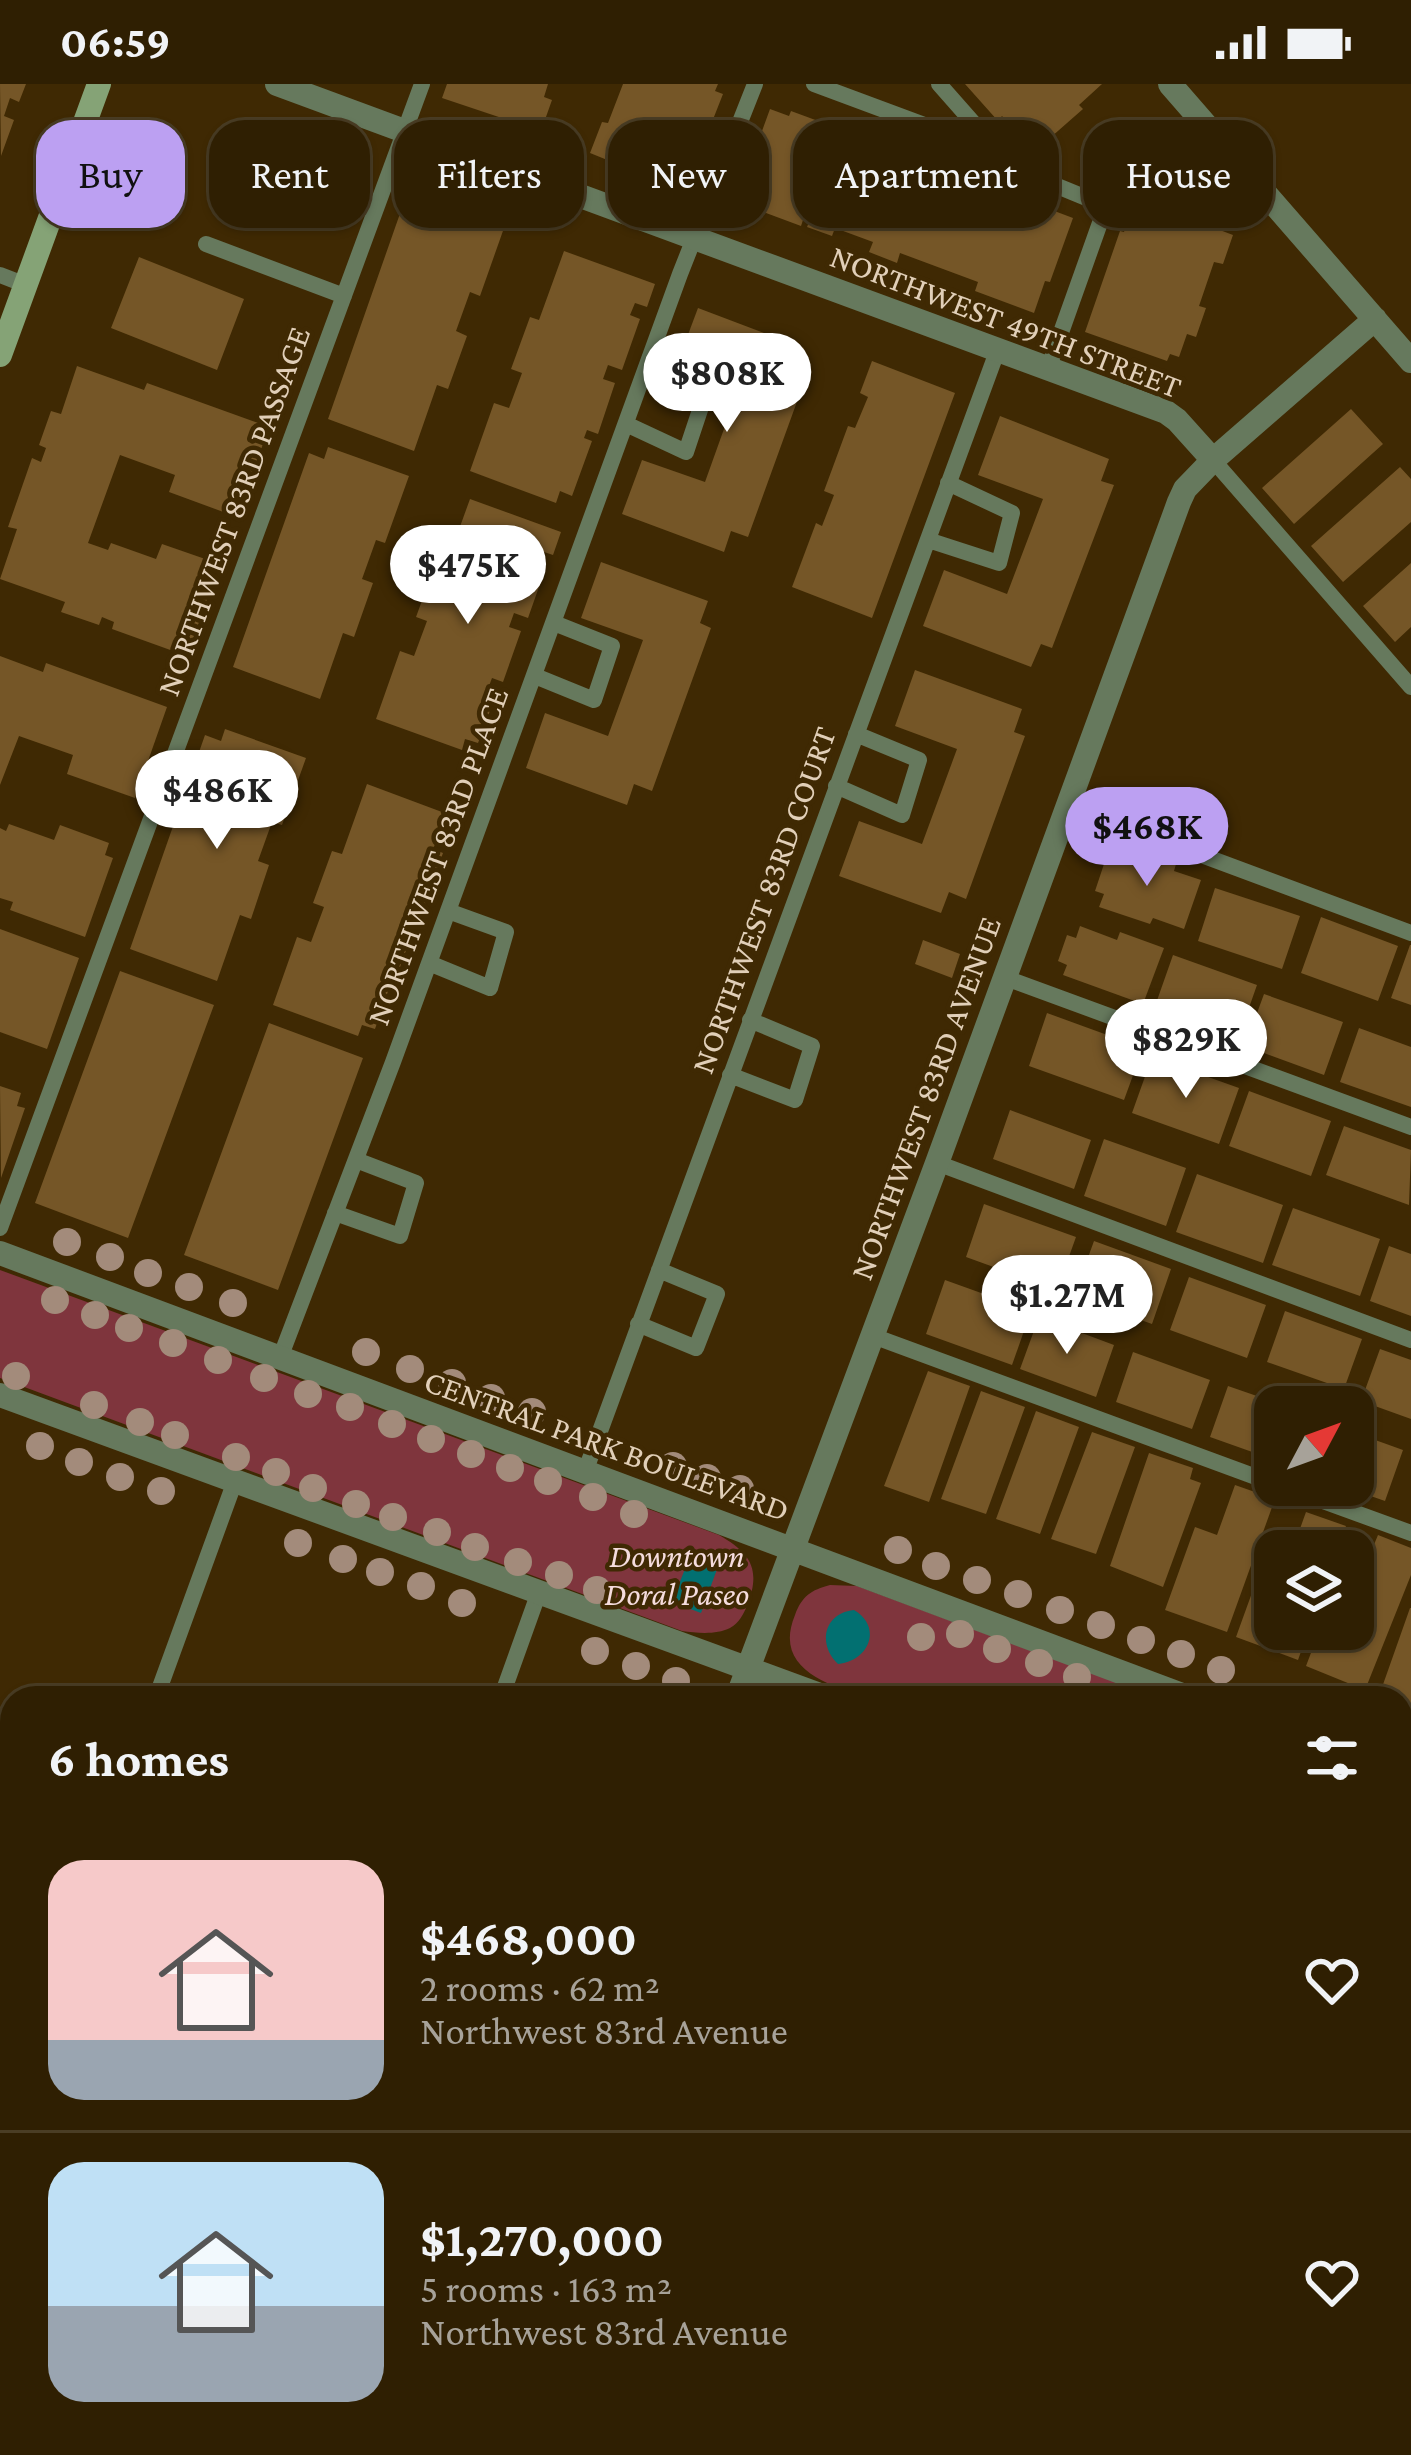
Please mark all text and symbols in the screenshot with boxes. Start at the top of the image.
text: 06:59 [60,17,171,67]
chip: Buy [36,120,185,228]
chip: Rent [209,120,370,228]
chip: Filters [394,120,584,228]
chip: New [608,120,769,228]
chip: Apartment [793,120,1059,228]
chip: House [1083,120,1273,228]
street label: NORTHWEST 49TH STREET [825,237,1187,405]
street label: NORTHWEST 83RD PASSAGE [149,321,317,701]
pin: $808K [643,333,811,435]
text: $808K [670,350,784,393]
pin: $475K [384,525,552,627]
text: $475K [417,542,519,585]
street label: NORTHWEST 83RD PLACE [359,682,515,1030]
street label: NORTHWEST 83RD COURT [683,722,843,1078]
pin: $486K [133,750,301,852]
text: $486K [162,767,272,810]
pin: $468K [1063,787,1231,889]
text: $468K [1092,804,1202,847]
street label: NORTHWEST 83RD AVENUE [842,911,1008,1285]
pin: $829K [1102,999,1270,1101]
text: $829K [1132,1016,1240,1059]
pin: $1.27M [969,1255,1165,1357]
text: $1.27M [1009,1272,1125,1315]
street label: CENTRAL PARK BOULEVARD [420,1362,794,1528]
north arrow [1254,1386,1374,1506]
map controls [1254,1386,1374,1650]
button: layers [1254,1530,1374,1650]
park label: Downtown Doral Paseo [605,1537,749,1612]
icon: filters [1299,1725,1365,1791]
text: 6 homes [48,1730,229,1787]
icon: home [144,1908,288,2052]
text: $468,000 [420,1909,637,1966]
icon: heart [1299,1947,1365,2013]
text: 2 rooms · 62 m² [420,1966,660,2009]
text: Northwest 83rd Avenue [420,2009,788,2052]
icon: home [144,2210,288,2354]
text: $1,270,000 [420,2210,664,2267]
icon: heart [1299,2249,1365,2315]
text: 5 rooms · 163 m² [420,2267,672,2310]
text: Northwest 83rd Avenue [420,2310,788,2353]

